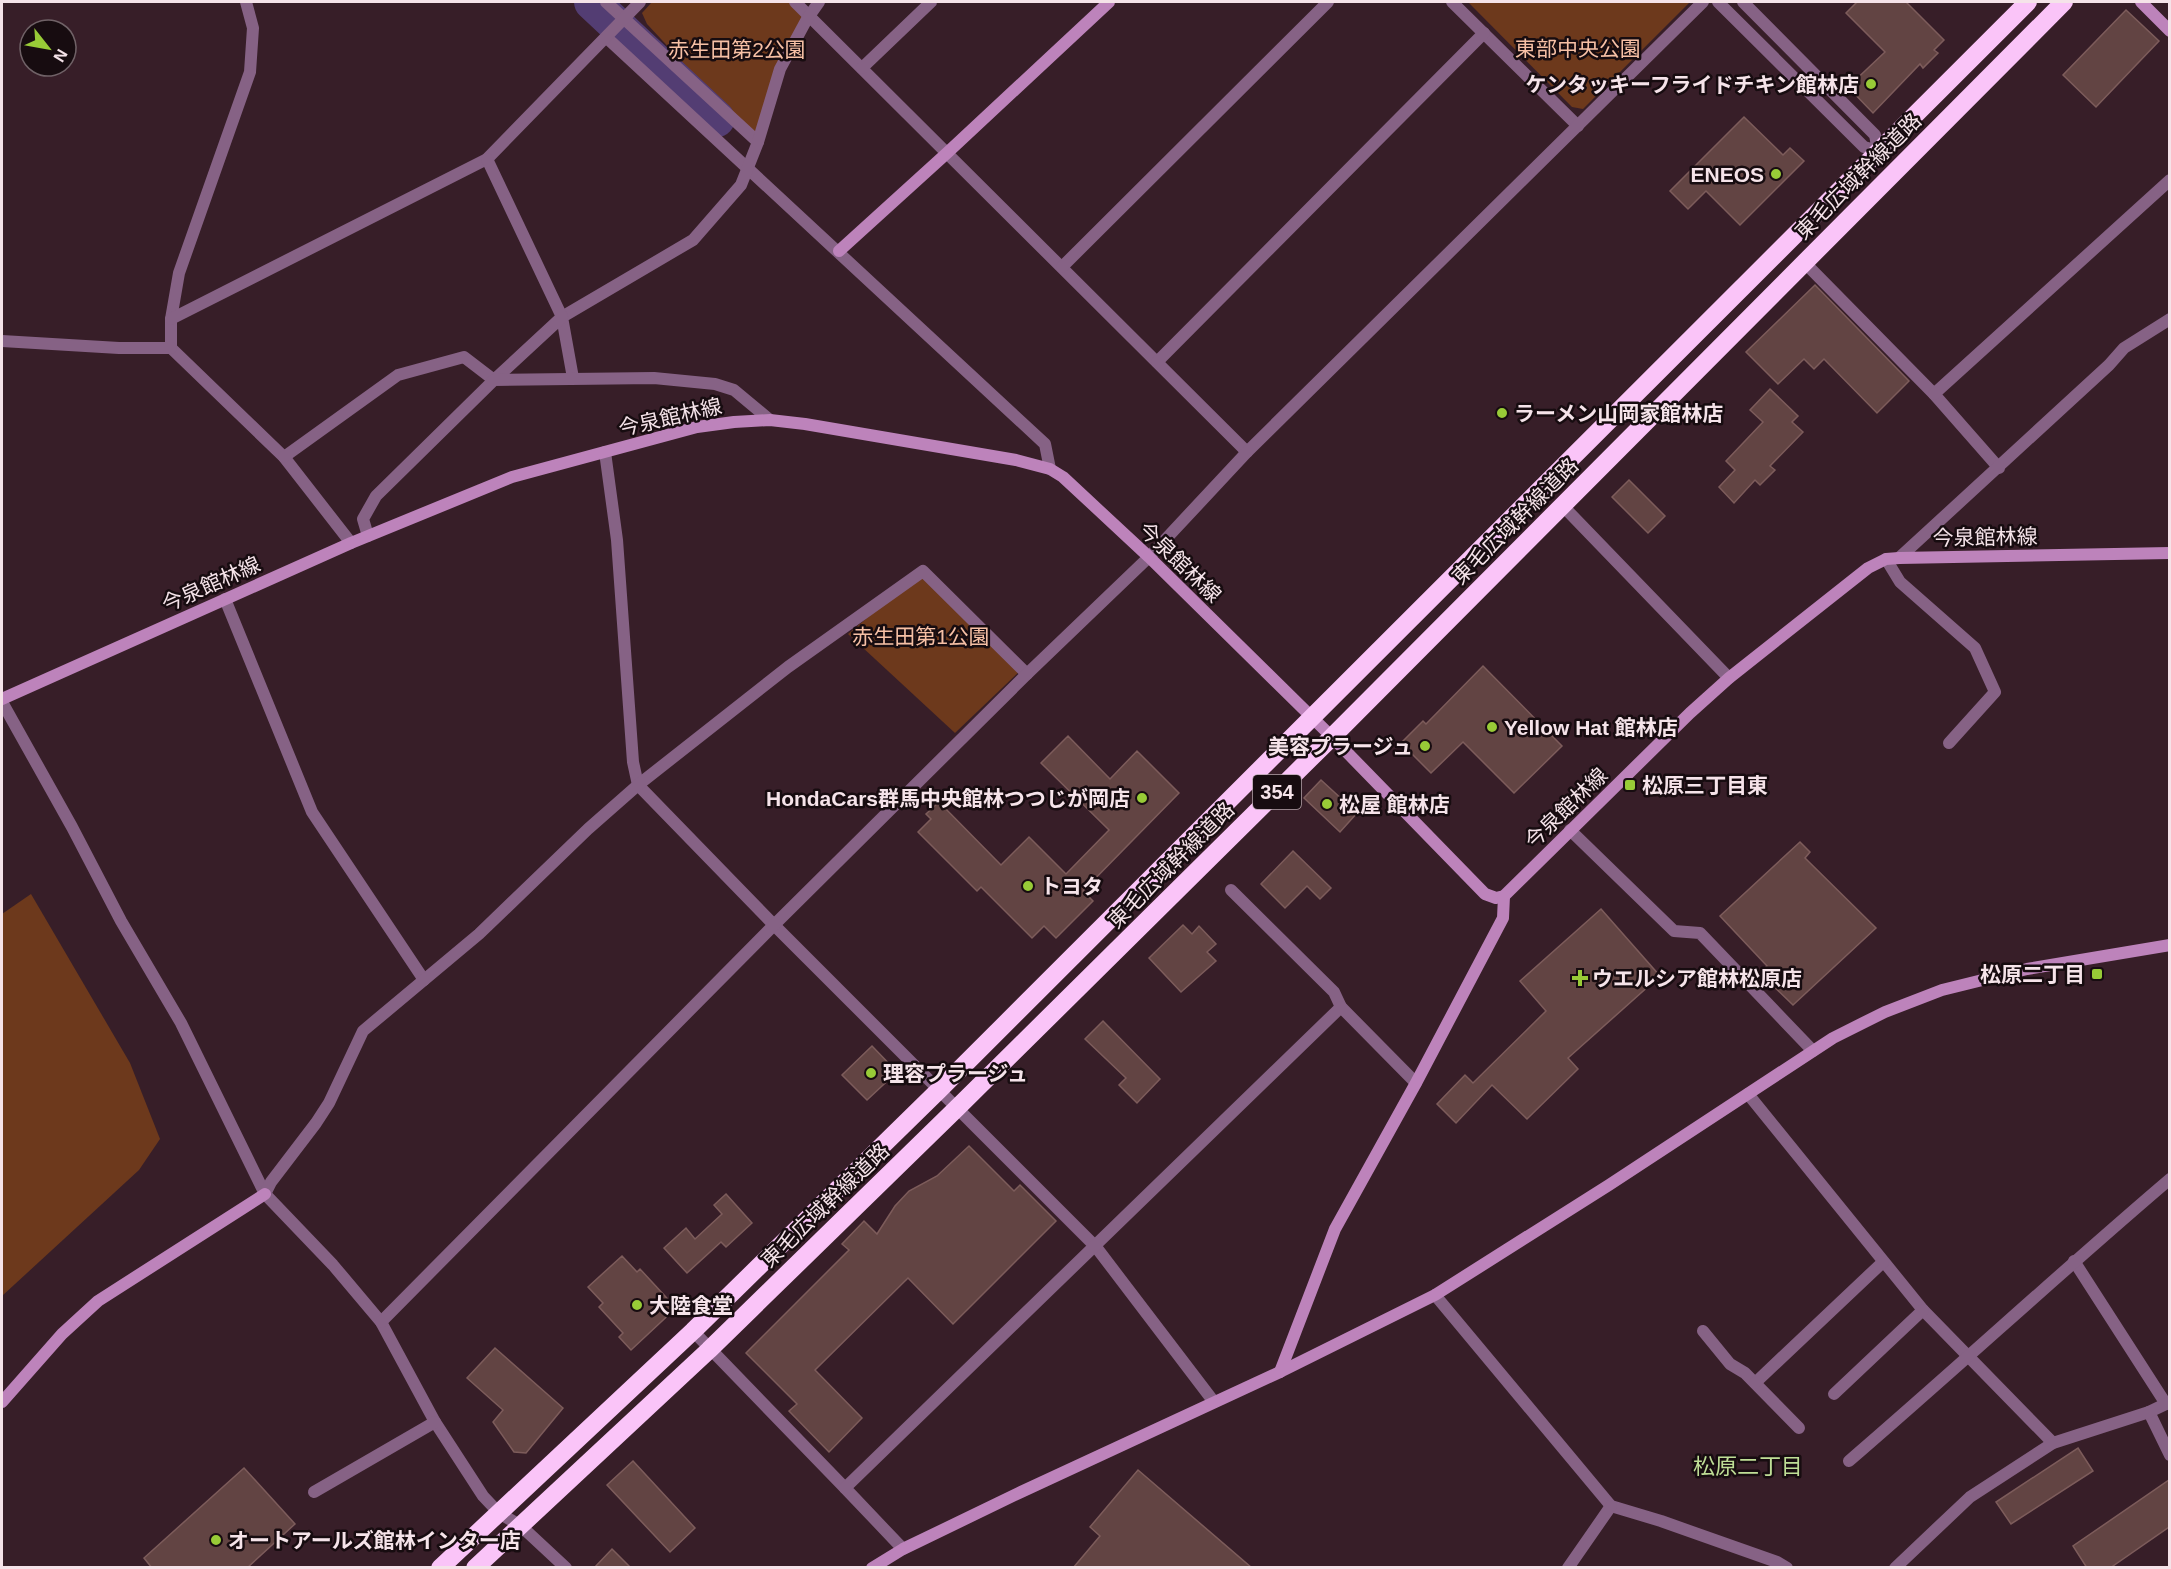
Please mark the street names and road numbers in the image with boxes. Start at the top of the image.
street label: 東毛広域幹線道路 [1790,108,1926,244]
street label: 今泉館林線 [616,394,724,440]
street label: 東毛広域幹線道路 [1447,453,1583,589]
street label: 今泉館林線 [1134,517,1226,607]
street label: 今泉館林線 [1932,525,2038,549]
street label: 今泉館林線 [158,552,264,616]
street label: 今泉館林線 [1520,763,1612,853]
road number: 354 [1253,775,1301,809]
street label: 東毛広域幹線道路 [1103,797,1239,933]
street label: 東毛広域幹線道路 [757,1138,893,1272]

